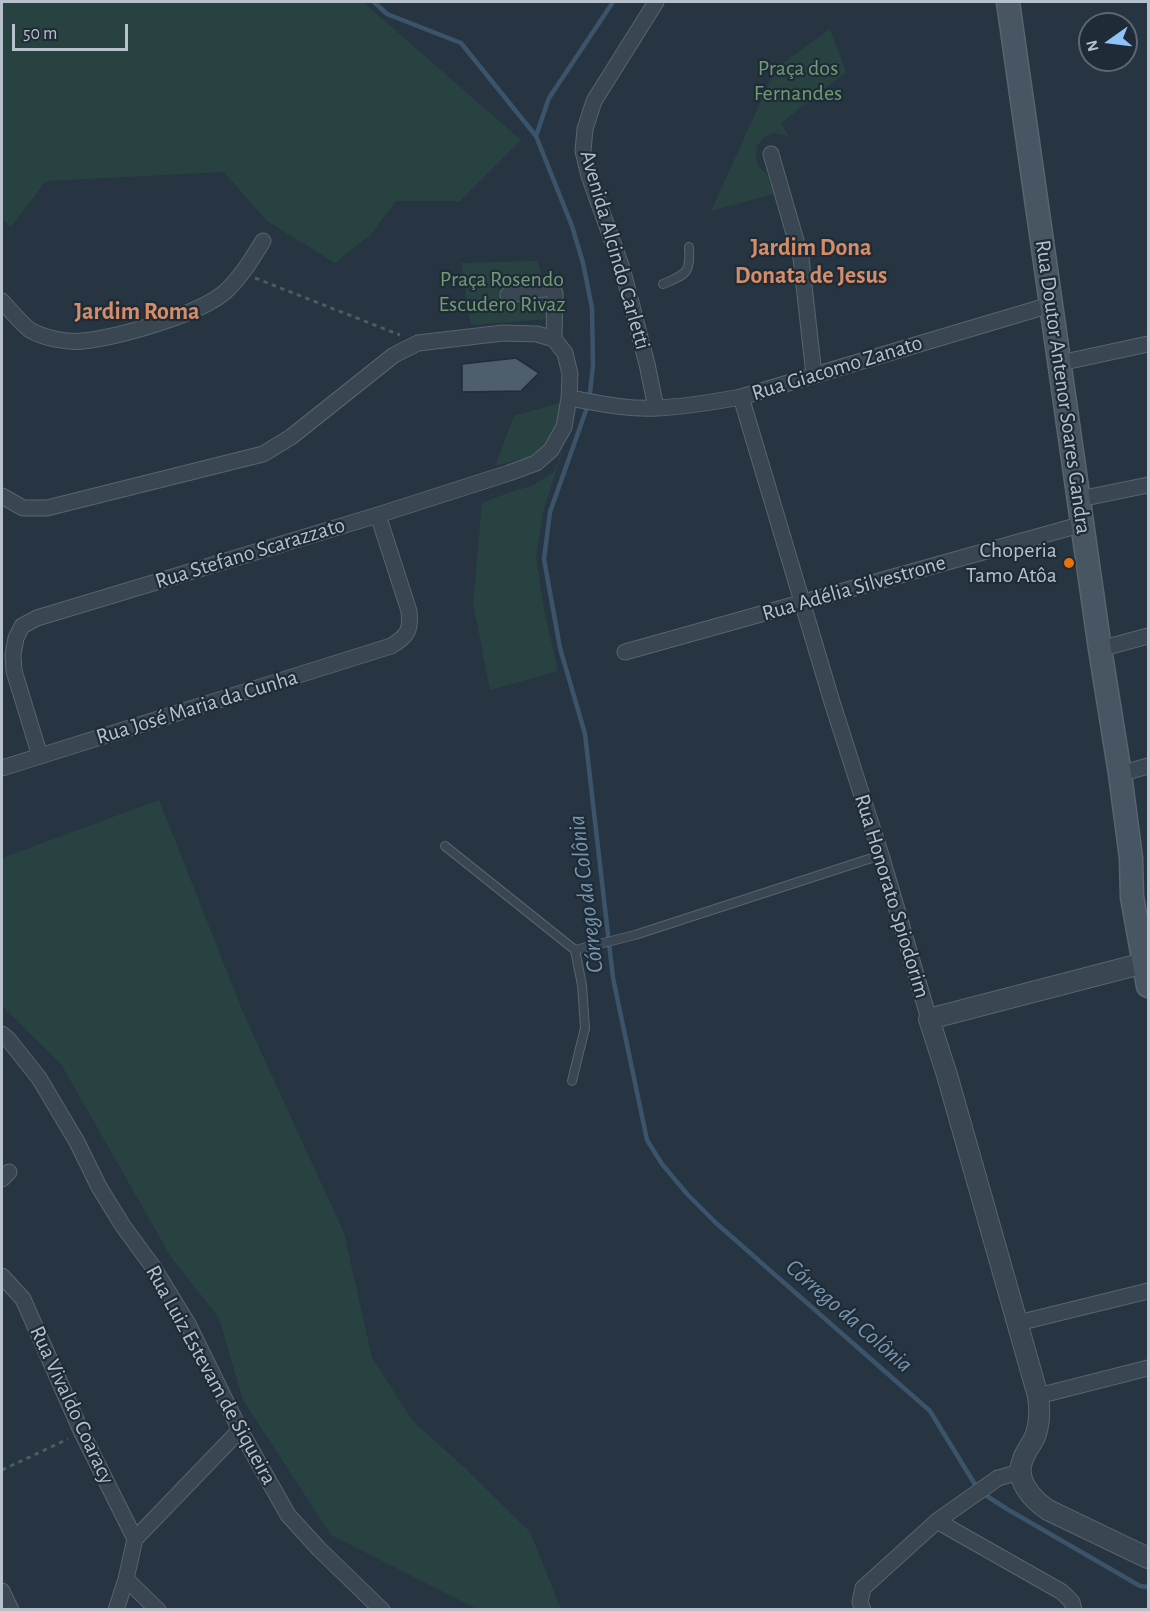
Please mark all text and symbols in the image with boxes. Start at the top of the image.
scale bar [15,12,130,50]
north arrow [1078,12,1138,72]
text: 50 m [23,25,57,43]
text: N [1083,39,1102,53]
park label: Praça dos Fernandes [754,55,842,106]
street label: Avenida Alcindo Carletti [574,147,656,353]
district label: Jardim Dona Donata de Jesus [735,234,887,290]
street label: Rua Doutor Antenor Soares Gandra [1029,238,1097,536]
park label: Praça Rosendo Escudero Rivaz [438,266,566,318]
district label: Jardim Roma [74,298,200,326]
street label: Rua Giacomo Zanato [748,329,926,407]
street label: Rua Stefano Scarazzato [152,512,348,594]
place label: Choperia Tamo Atôa [966,537,1057,588]
street label: Rua Adélia Silvestrone [759,549,949,627]
marker: Choperia Tamo Atôa [1062,556,1076,570]
street label: Rua José Maria da Cunha [93,664,301,750]
street label: Rua Honorato Spiodorim [848,791,936,1001]
water label: Córrego da Colônia [562,813,610,975]
water label: Córrego da Colônia [780,1253,918,1379]
street label: Rua Luiz Estevam de Siqueira [140,1261,282,1489]
street label: Rua Vivaldo Coaracy [24,1322,120,1488]

